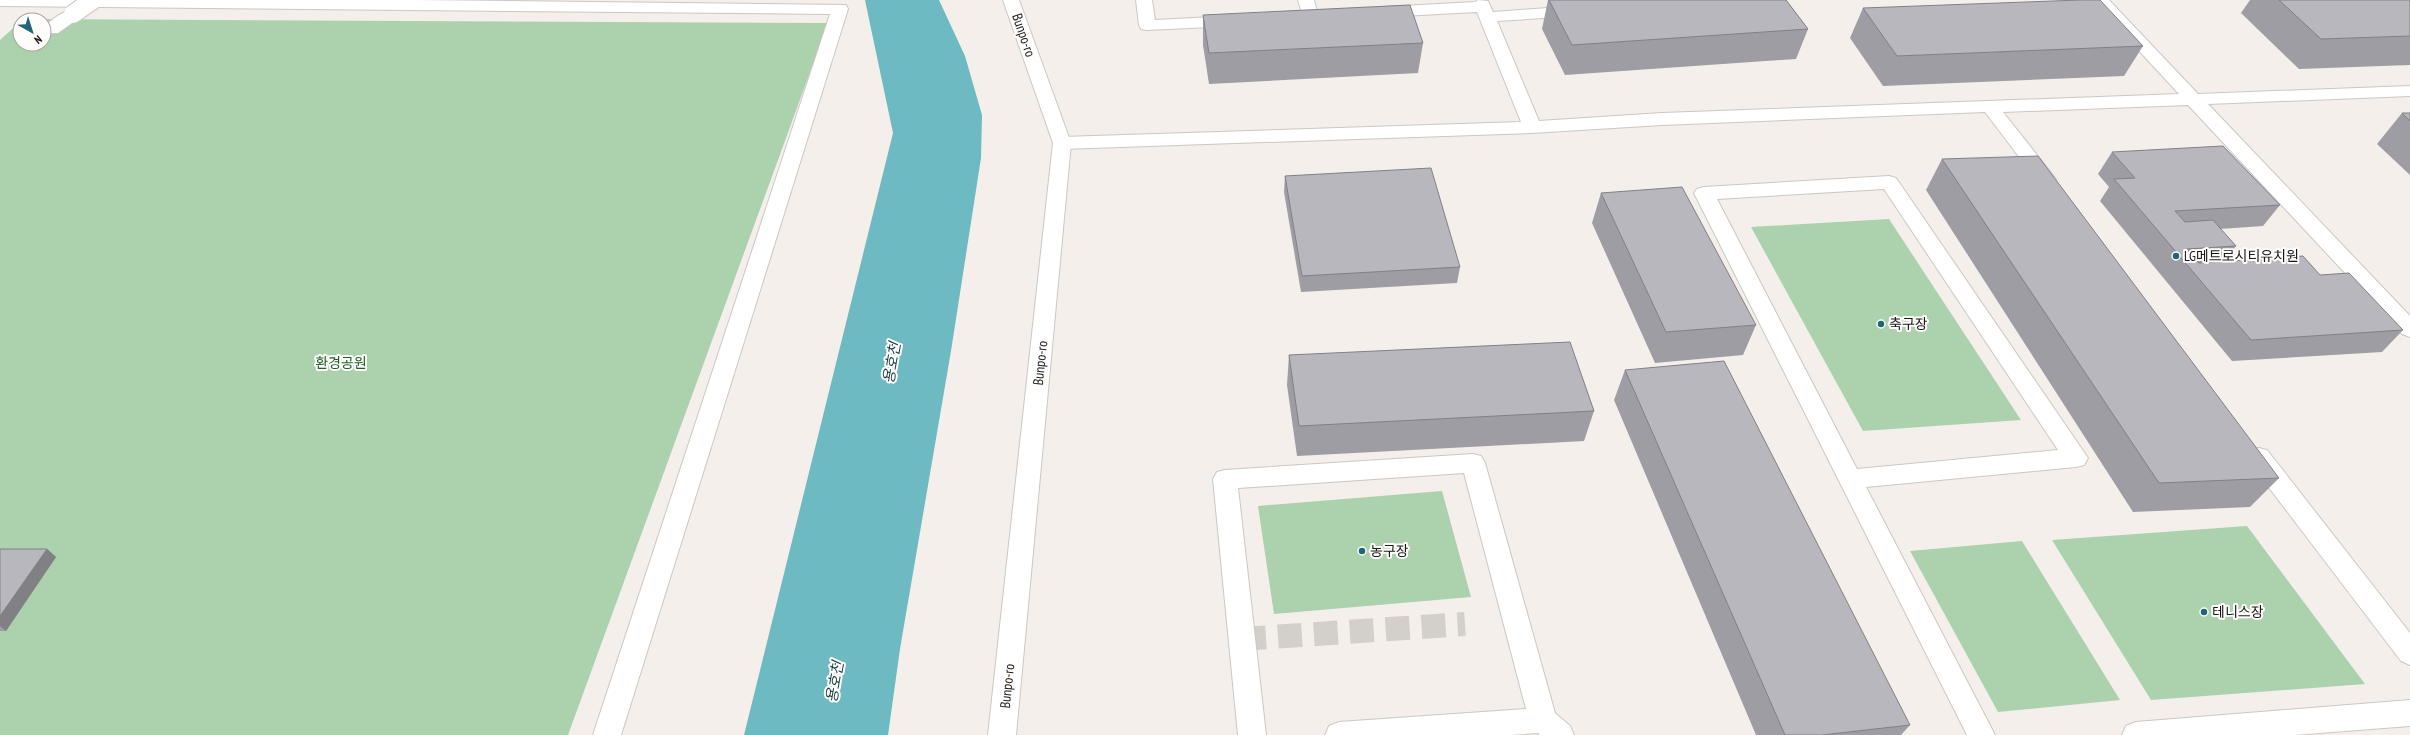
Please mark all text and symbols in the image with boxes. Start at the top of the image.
street label: Bunpo-ro [1008,11,1040,59]
north arrow [12,12,52,52]
text: N [32,32,45,47]
place label: LG메트로시티유치원 [2184,247,2299,265]
marker: LG메트로시티유치원 [2171,251,2181,261]
place label: 축구장 [1889,315,1928,333]
marker: 축구장 [1876,319,1886,329]
water label: 용호천 [879,339,905,385]
street label: Bunpo-ro [1029,340,1051,386]
park label: 환경공원 [315,354,367,372]
place label: 농구장 [1370,542,1409,560]
marker: 농구장 [1357,546,1367,556]
place label: 테니스장 [2212,603,2264,621]
marker: 테니스장 [2199,607,2209,617]
water label: 용호천 [822,658,848,704]
street label: Bunpo-ro [996,663,1018,709]

